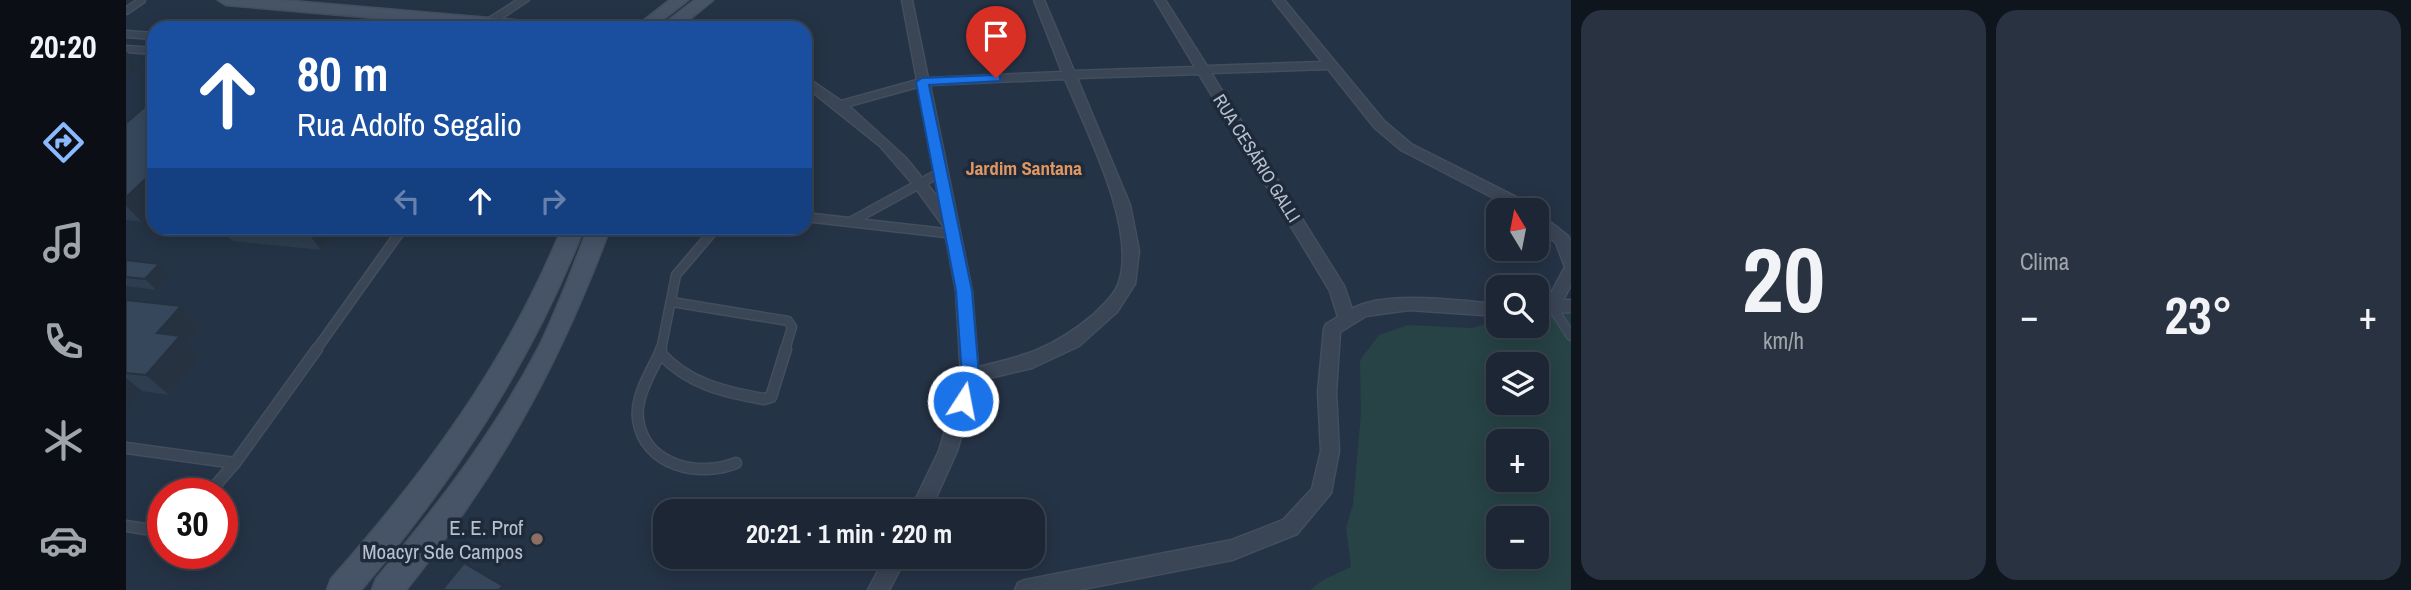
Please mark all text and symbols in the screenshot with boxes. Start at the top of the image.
pin [966,6,1026,78]
icon: arrive [977,17,1015,55]
text: 20:20 [29,25,97,68]
text: 80 m [297,40,389,106]
icon: ahead [182,49,273,140]
street label: RUA CESÁRIO GALLI [1207,89,1307,227]
text: Rua Adolfo Segalio [297,103,522,146]
icon: directions [39,118,88,167]
district label: Jardim Santana [966,155,1082,181]
icon: left [388,182,426,220]
icon: ahead [461,182,499,220]
icon: right [534,182,572,220]
north arrow [1486,198,1549,261]
map controls [1486,198,1549,569]
icon: music [39,218,88,267]
text: 20 [1742,218,1825,340]
text: Clima [2020,246,2069,277]
button: search [1486,275,1549,338]
text: 23° [2164,280,2233,350]
text: − [2020,290,2038,341]
text: + [2359,290,2377,341]
icon: phone [39,317,88,366]
text: km/h [1763,325,1804,356]
button: layers [1486,352,1549,415]
position arrow [926,364,1000,438]
icon: climate [39,416,88,465]
button: + [1486,429,1549,492]
speed limit sign: 30 [147,478,238,569]
button: − [1486,506,1549,569]
place label: E. E. Prof Moacyr Sde Campos [362,513,523,566]
icon: car [39,516,88,565]
text: 20:21 · 1 min · 220 m [746,516,952,551]
marker: E. E. Prof Moacyr Sde Campos [529,531,545,547]

